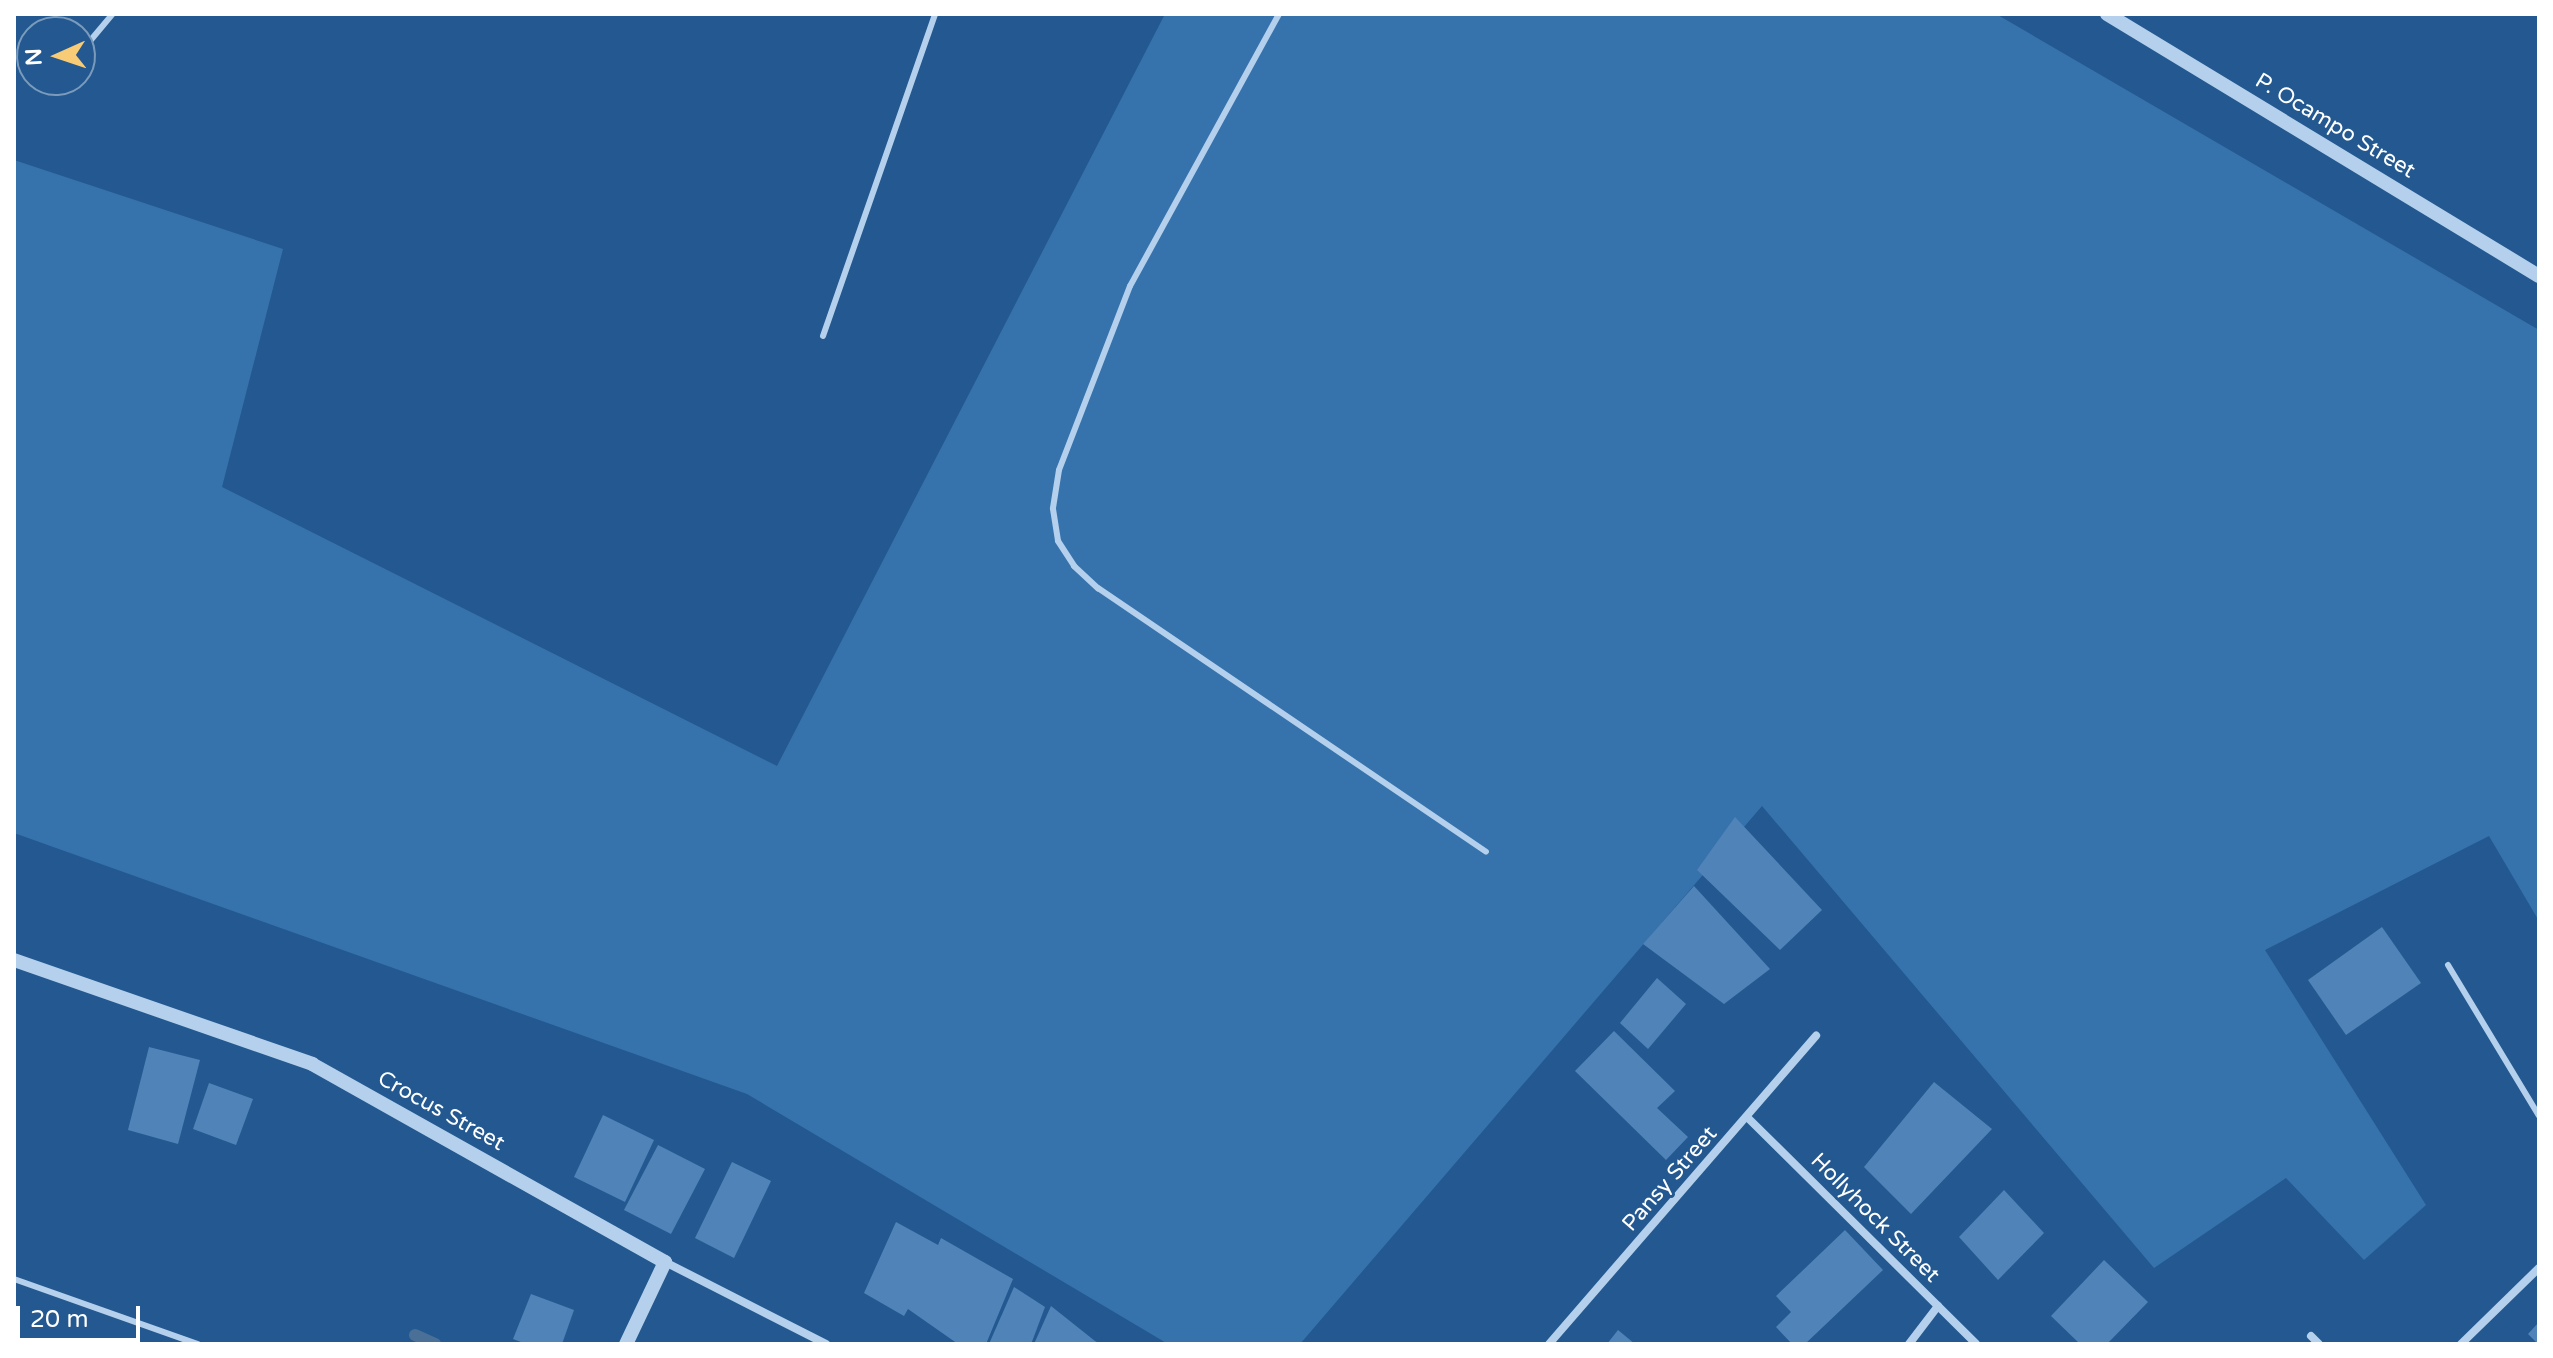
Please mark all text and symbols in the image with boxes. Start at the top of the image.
north arrow [16,16,96,96]
text: N [21,48,47,67]
street label: P. Ocampo Street [2250,68,2420,184]
street label: Crocus Street [373,1065,509,1157]
street label: Pansy Street [1617,1121,1723,1237]
street label: Hollyhock Street [1805,1148,1945,1288]
scale bar [20,1290,144,1340]
text: 20 m [30,1305,88,1334]

